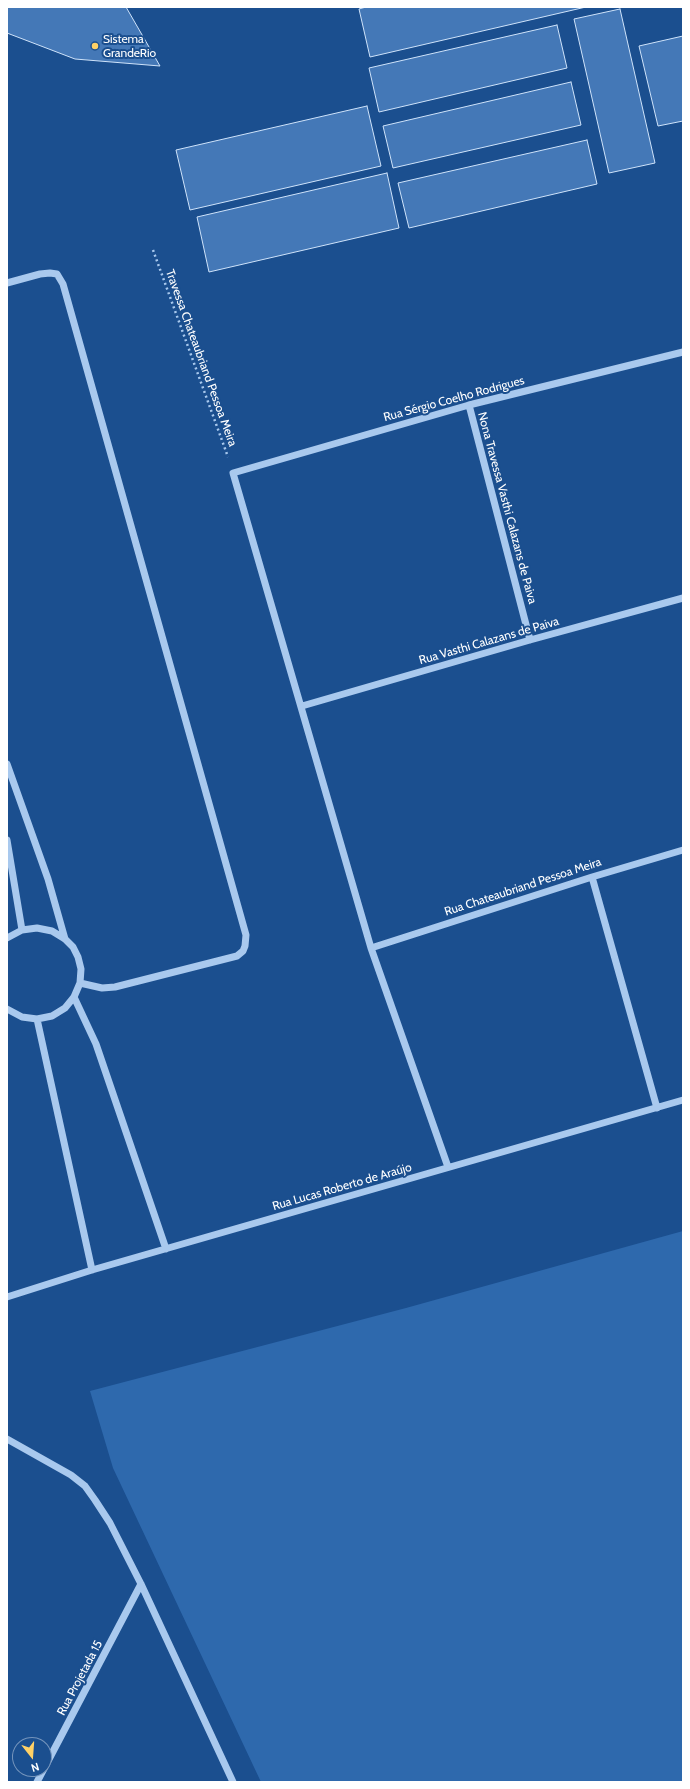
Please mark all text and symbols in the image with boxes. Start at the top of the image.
place label: Sistema GrandeRio [103,32,156,60]
marker: Sistema GrandeRio [90,41,100,51]
street label: Travessa Chateaubriand Pessoa Meira [162,268,240,448]
street label: Rua Sérgio Coelho Rodrigues [382,373,526,425]
street label: Nona Travessa Vasthi Calazans de Paiva [474,411,540,605]
street label: Rua Vasthi Calazans de Paiva [417,614,561,668]
street label: Rua Chateaubriand Pessoa Meira [443,855,603,919]
street label: Rua Lucas Roberto de Araújo [271,1160,413,1214]
street label: Rua Projetada 15 [54,1638,106,1718]
north arrow [12,1737,52,1777]
text: N [29,1760,41,1775]

